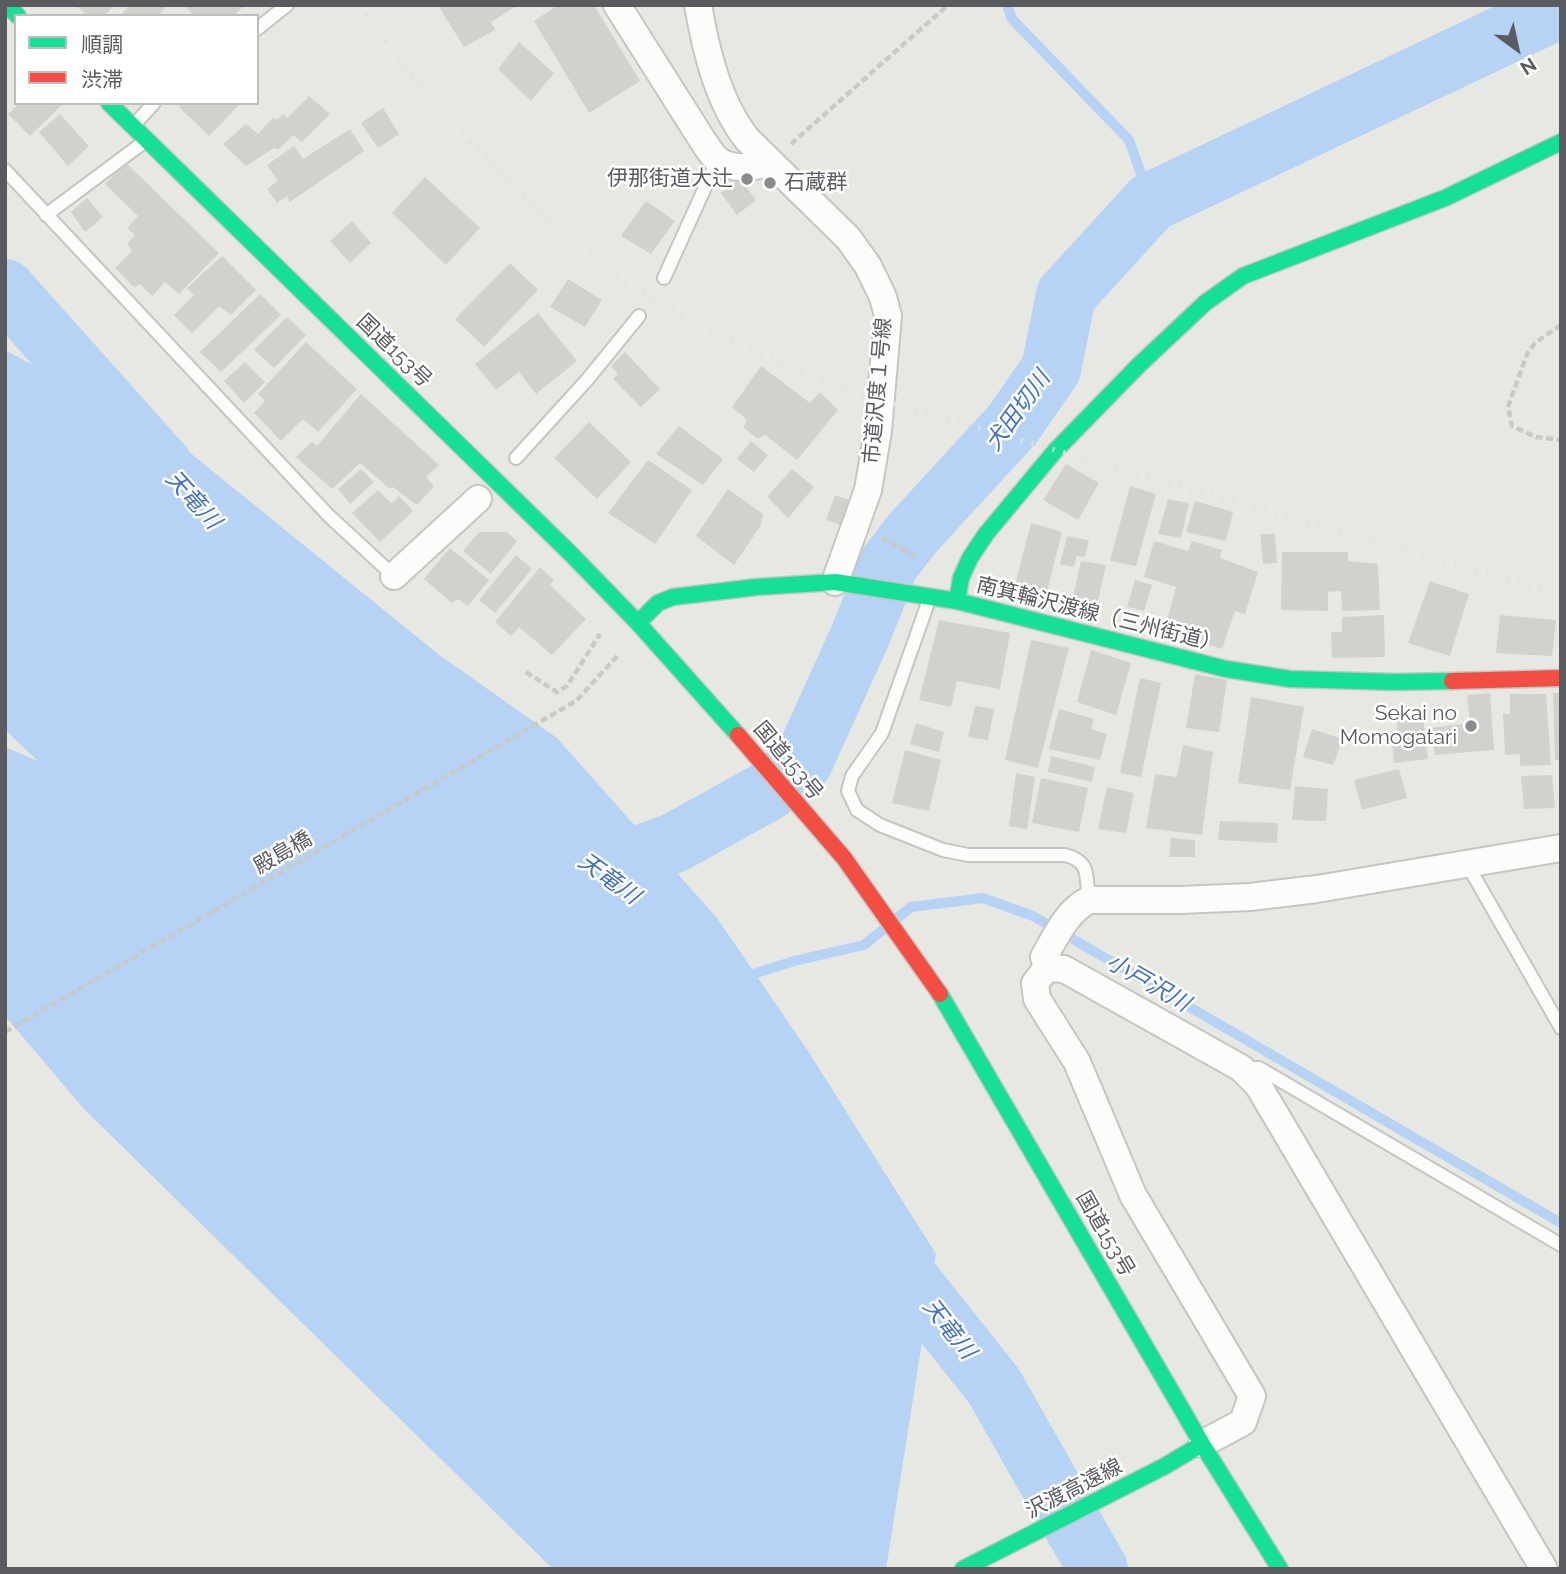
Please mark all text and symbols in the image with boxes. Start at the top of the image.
legend [14,14,259,105]
north arrow [1482,14,1552,84]
text: 順調 [81,32,123,57]
text: N [1516,53,1541,80]
text: 渋滞 [81,67,123,92]
place label: 伊那街道大辻 [607,166,733,192]
place label: 石蔵群 [784,170,847,196]
marker: 伊那街道大辻 [739,171,755,187]
marker: 石蔵群 [762,175,778,191]
street label: 国道153号 [351,309,437,393]
street label: 市道沢度１号線 [859,317,897,465]
water label: 犬田切川 [980,366,1056,456]
water label: 天竜川 [160,465,226,535]
street label: 南箕輪沢渡線（三州街道） [974,572,1224,658]
place label: Sekai no Momogatari [1340,701,1457,751]
street label: 国道153号 [748,717,828,805]
marker: Sekai no Momogatari [1463,718,1479,734]
street label: 殿島橋 [249,826,317,880]
water label: 天竜川 [573,848,645,910]
water label: 小戸沢川 [1101,948,1195,1018]
street label: 国道153号 [1070,1187,1140,1281]
water label: 天竜川 [917,1293,981,1365]
street label: 沢渡高遠線 [1022,1454,1126,1524]

